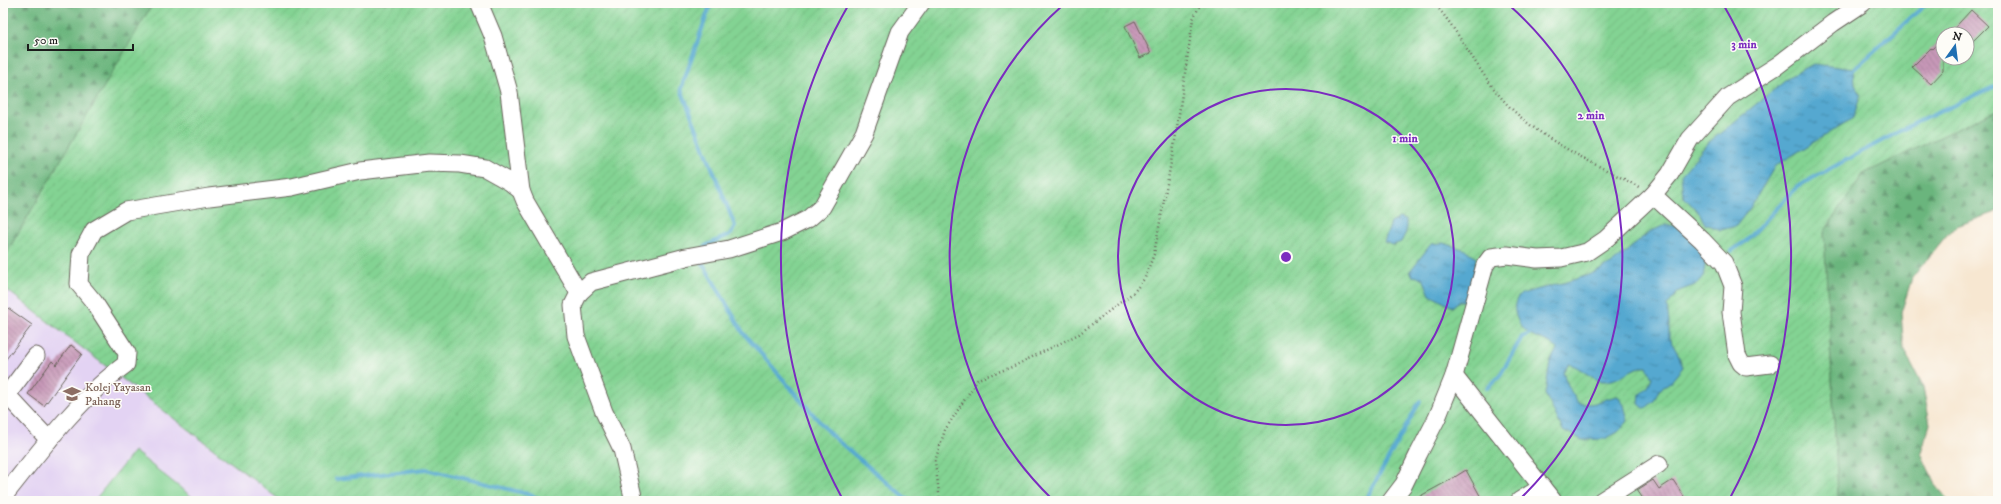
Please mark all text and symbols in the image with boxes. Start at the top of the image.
scale bar [28,26,133,52]
north arrow [1935,26,1975,66]
text: N [1951,29,1963,45]
text: 50 m [34,33,58,48]
text: 3 min [1731,37,1757,52]
text: 2 min [1578,108,1605,123]
text: 1 min [1392,131,1418,146]
centre of rings [1279,250,1293,264]
place label: Kolej Yayasan Pahang [85,380,152,409]
school or university icon: Kolej Yayasan Pahang [62,384,82,404]

